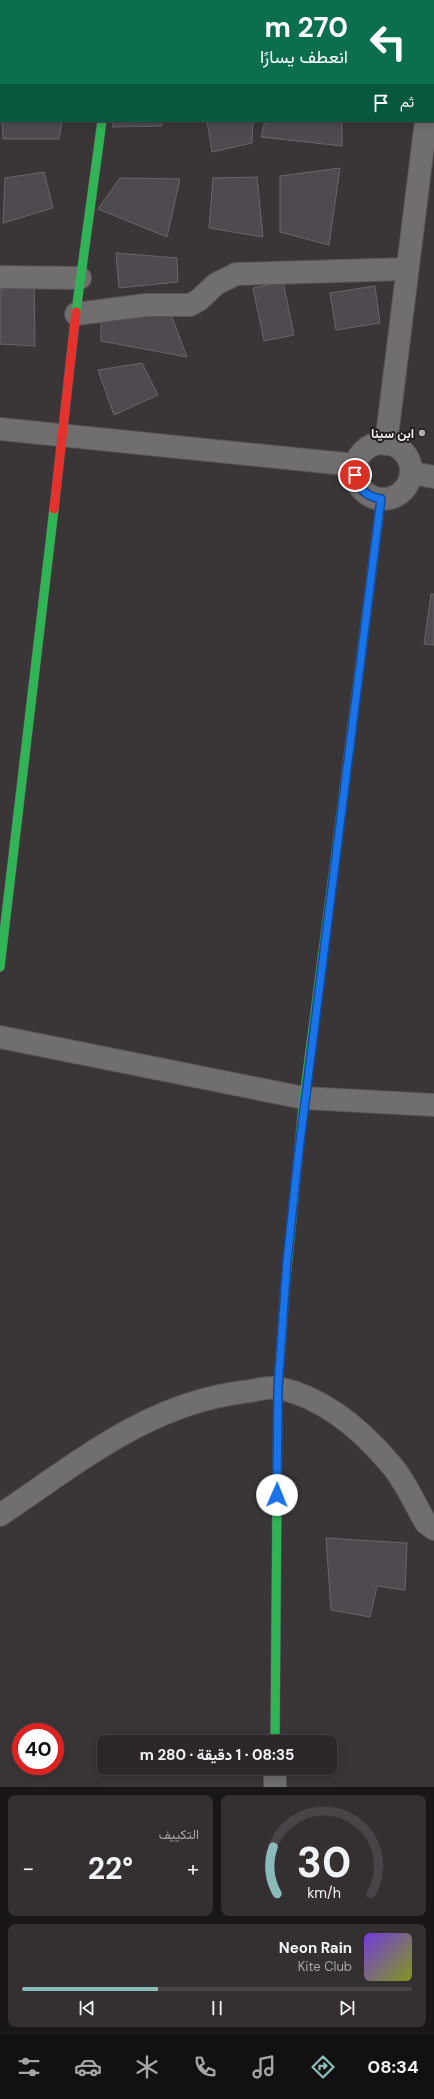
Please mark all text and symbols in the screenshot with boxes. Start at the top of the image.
text: 270 m [265,9,348,46]
icon: left [362,16,414,68]
text: انعطف يسارًا [260,45,348,69]
icon: arrive [370,92,392,114]
text: ثم [400,92,414,112]
place label: ابن سينا [371,425,414,442]
marker: ابن سينا [417,428,427,438]
pin [338,458,372,492]
icon: arrive [344,464,366,486]
position arrow [256,1474,298,1516]
speed limit sign: 40 [12,1723,64,1775]
text: 08:35 · 1 دقيقة · 280 m [140,1745,294,1765]
text: التكييف [159,1826,199,1843]
text: 30 [296,1835,351,1889]
text: 22° [88,1849,133,1888]
text: − [22,1854,34,1883]
text: + [187,1854,199,1883]
text: km/h [307,1883,340,1901]
text: Neon Rain [279,1938,352,1958]
text: Kite Club [298,1958,352,1975]
icon: previous [76,1997,98,2019]
icon: pause [206,1997,228,2019]
icon: next [336,1997,358,2019]
icon: filters [15,2053,43,2081]
icon: car [74,2053,102,2081]
icon: climate [133,2053,161,2081]
icon: phone [191,2053,219,2081]
icon: music [250,2053,278,2081]
icon: directions [309,2053,337,2081]
text: 08:34 [367,2055,419,2079]

